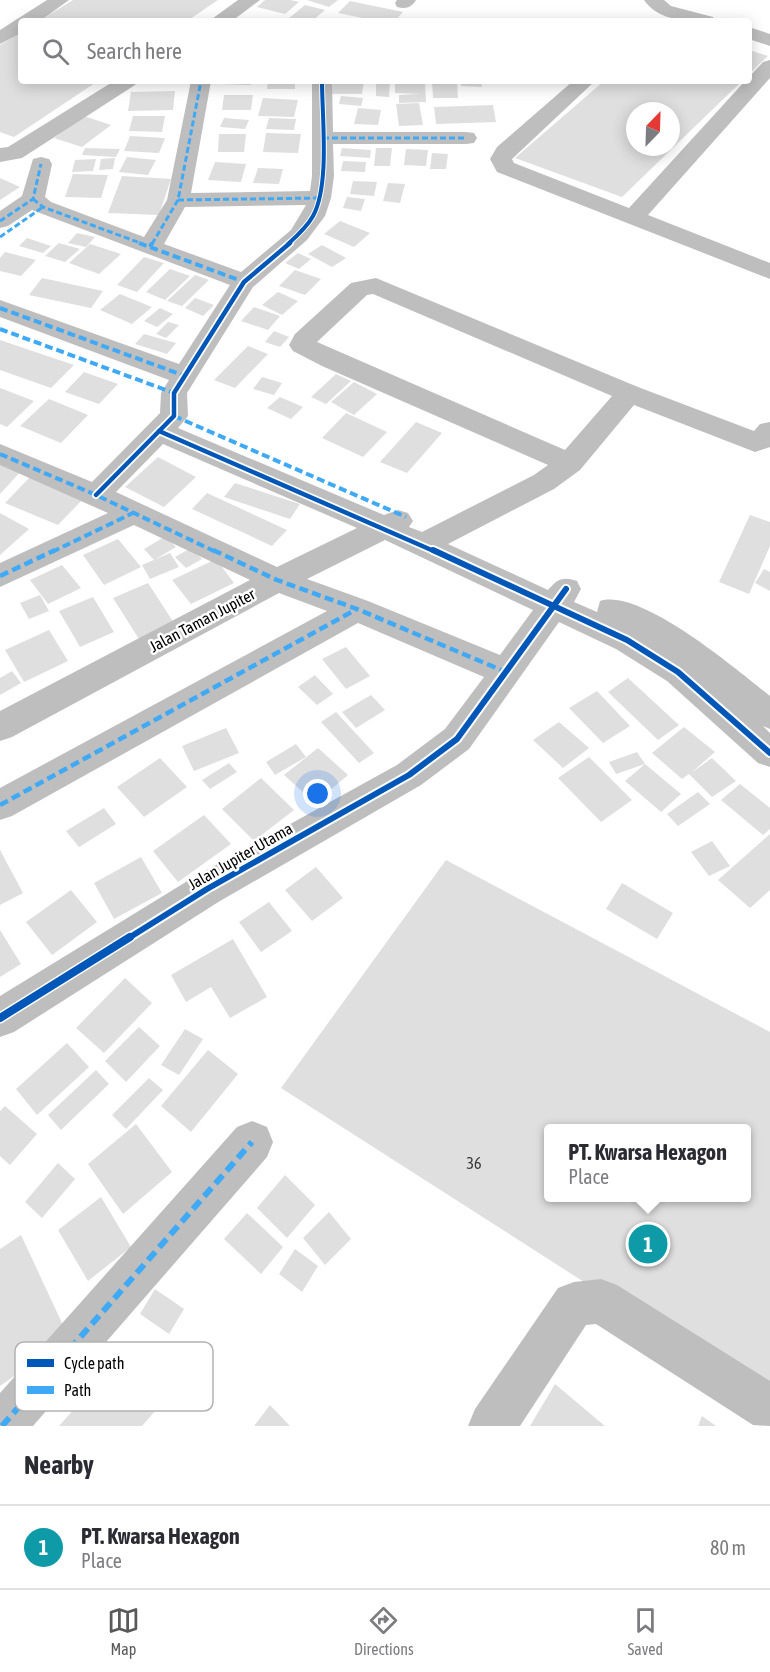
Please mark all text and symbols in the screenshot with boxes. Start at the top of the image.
search box [18,18,752,84]
icon: search [39,35,72,68]
text: Search here [87,38,182,64]
north arrow [626,102,680,156]
street label: Jalan Taman Jupiter [146,584,259,656]
your location [303,779,332,808]
street label: Jalan Jupiter Utama [185,819,296,894]
popup [544,1124,751,1202]
text: PT. Kwarsa Hexagon [568,1139,727,1165]
house number: 36 [466,1154,482,1172]
text: Place [568,1165,609,1188]
pin: 1 [628,1222,668,1266]
legend [15,1342,213,1411]
text: Cycle path [64,1354,124,1373]
text: Path [64,1381,91,1399]
text: Nearby [24,1450,94,1480]
text: PT. Kwarsa Hexagon [81,1523,240,1549]
text: 1 [39,1536,48,1559]
text: 80 m [710,1536,746,1559]
text: Place [81,1549,122,1572]
tab: Map [107,1604,140,1658]
tab: Directions [354,1604,414,1658]
tab: Saved [628,1604,663,1658]

